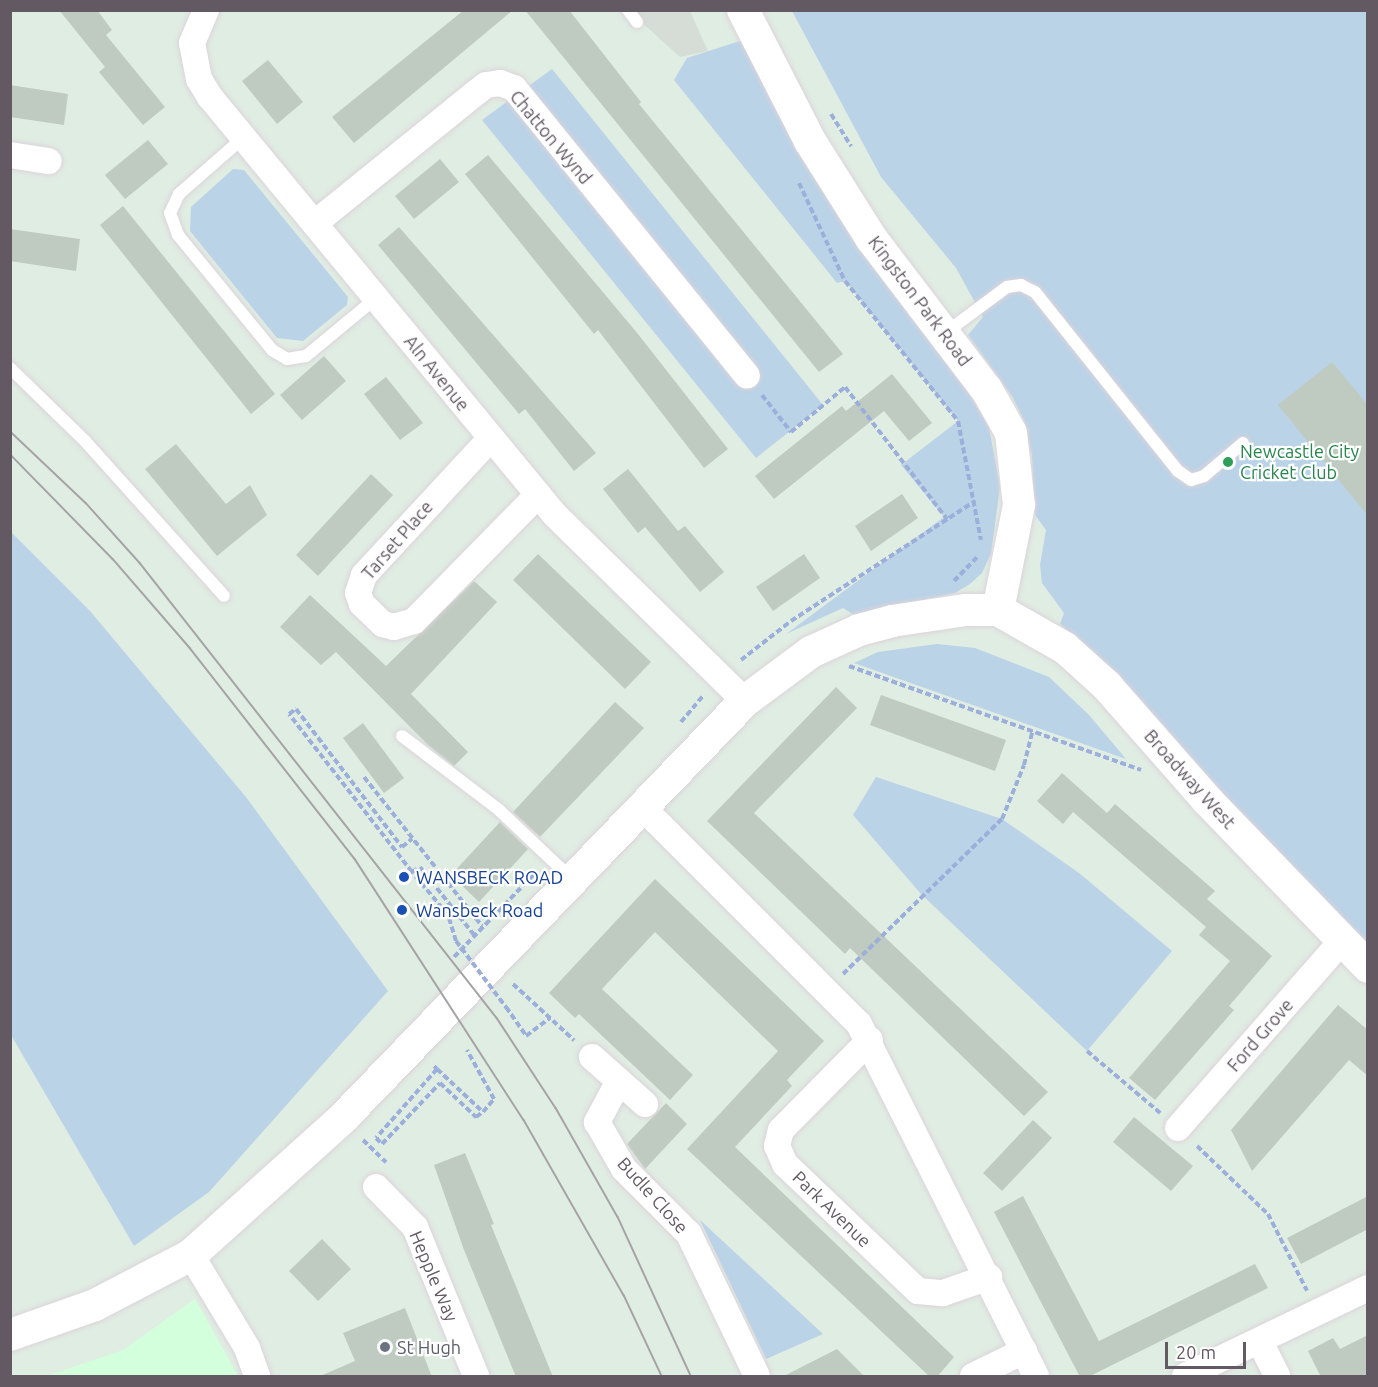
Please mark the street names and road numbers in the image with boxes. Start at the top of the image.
street label: Chatton Wynd [506,86,596,188]
street label: Kingston Park Road [864,232,976,370]
street label: Aln Avenue [400,331,474,415]
street label: Tarset Place [357,496,437,584]
street label: Broadway West [1140,725,1240,833]
street label: Ford Grove [1223,994,1297,1076]
street label: Budle Close [613,1152,693,1238]
street label: Park Avenue [788,1166,876,1252]
street label: Hepple Way [405,1227,463,1325]

